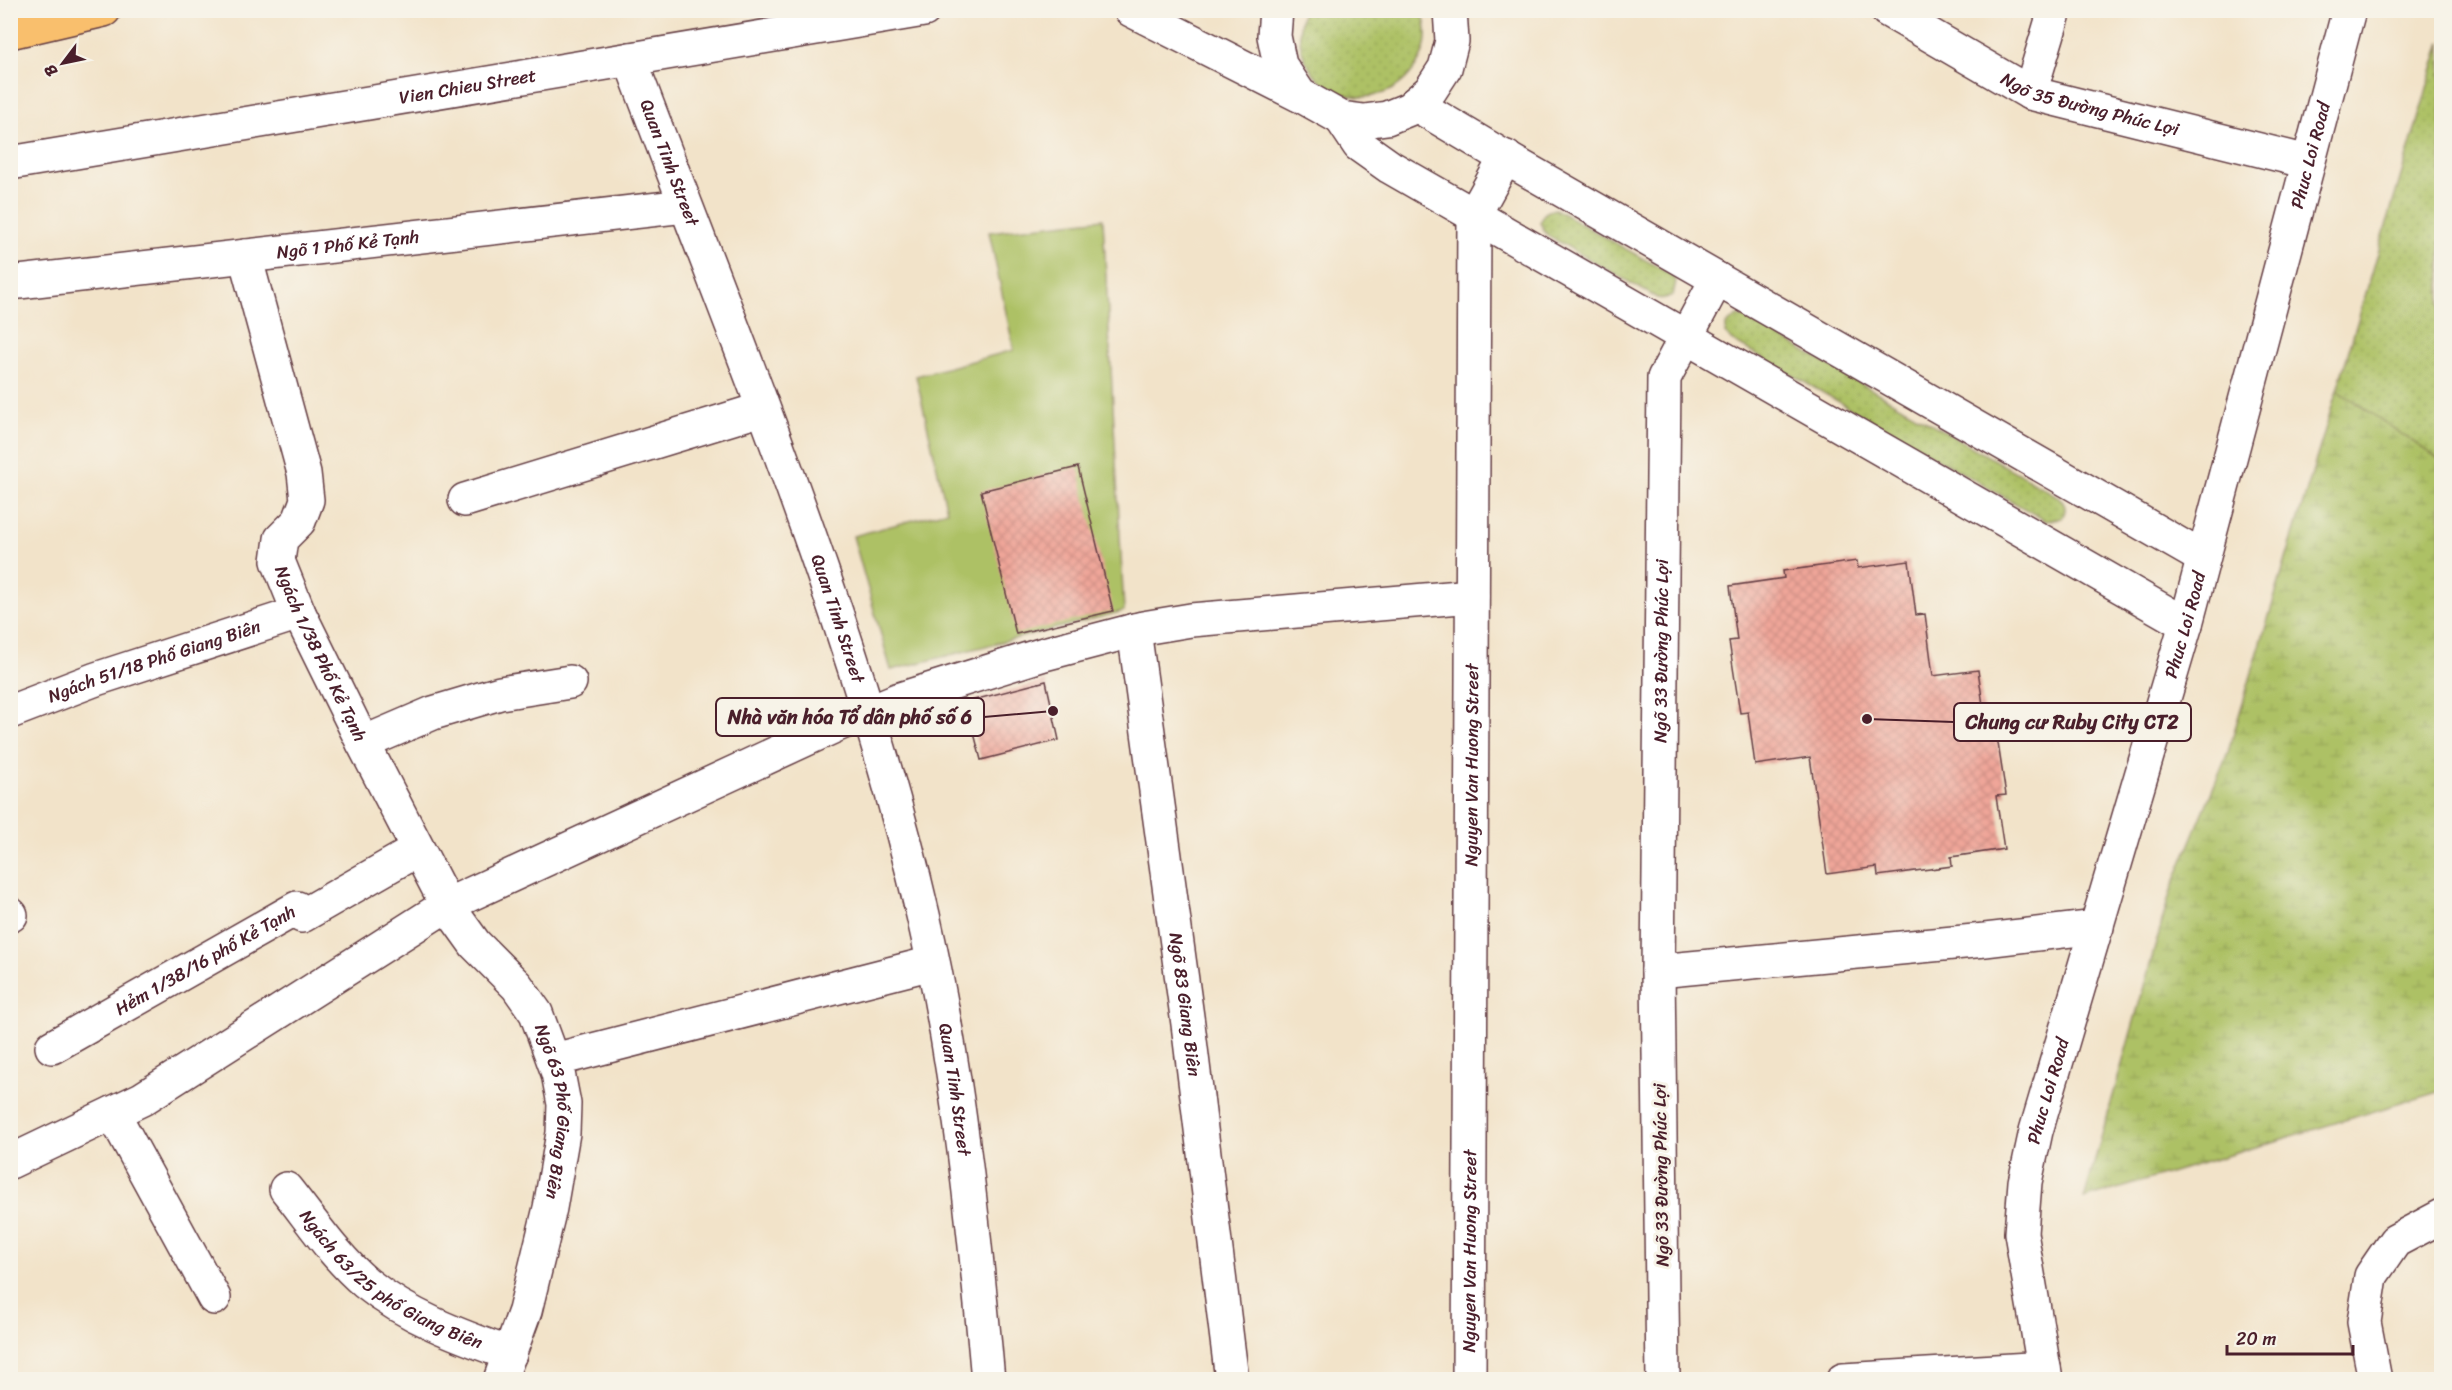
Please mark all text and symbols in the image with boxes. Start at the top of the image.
north arrow [33,33,93,93]
text: B [35,58,66,83]
street label: Vien Chieu Street [397,59,539,114]
street label: Ngõ 35 Đường Phúc Lợi [1995,63,2183,146]
street label: Quan Tinh Street [631,94,709,232]
street label: Phuc Loi Road [2281,97,2340,212]
street label: Ngõ 1 Phố Kẻ Tạnh [275,220,421,268]
street label: Quan Tinh Street [801,550,874,688]
street label: Ngõ 33 Đường Phúc Lợi [1644,558,1678,743]
street label: Ngách 1/38 Phố Kẻ Tạnh [265,561,376,747]
street label: Phuc Loi Road [2155,567,2216,682]
street label: Ngách 51/18 Phố Giang Biên [43,610,265,712]
street label: Nguyen Van Huong Street [1455,663,1488,867]
callout: Nhà văn hóa Tổ dân phố số 6 [716,698,984,736]
text: Nhà văn hóa Tổ dân phố số 6 [727,700,972,735]
callout: Chung cư Ruby City CT2 [1954,703,2191,741]
text: Chung cư Ruby City CT2 [1964,705,2179,740]
street label: Hẻm 1/38/16 phố Kẻ Tạnh [109,896,302,1024]
street label: Ngõ 83 Giang Biên [1160,930,1210,1079]
street label: Ngõ 63 Phố Giang Biên [525,1019,580,1202]
street label: Quan Tinh Street [929,1021,981,1158]
street label: Phuc Loi Road [2018,1033,2079,1147]
street label: Ngõ 33 Đường Phúc Lợi [1643,1082,1679,1267]
street label: Nguyen Van Huong Street [1453,1149,1486,1353]
street label: Ngách 63/25 phố Giang Biên [291,1202,488,1359]
scale bar [2227,1318,2353,1356]
text: 20 m [2236,1323,2276,1355]

